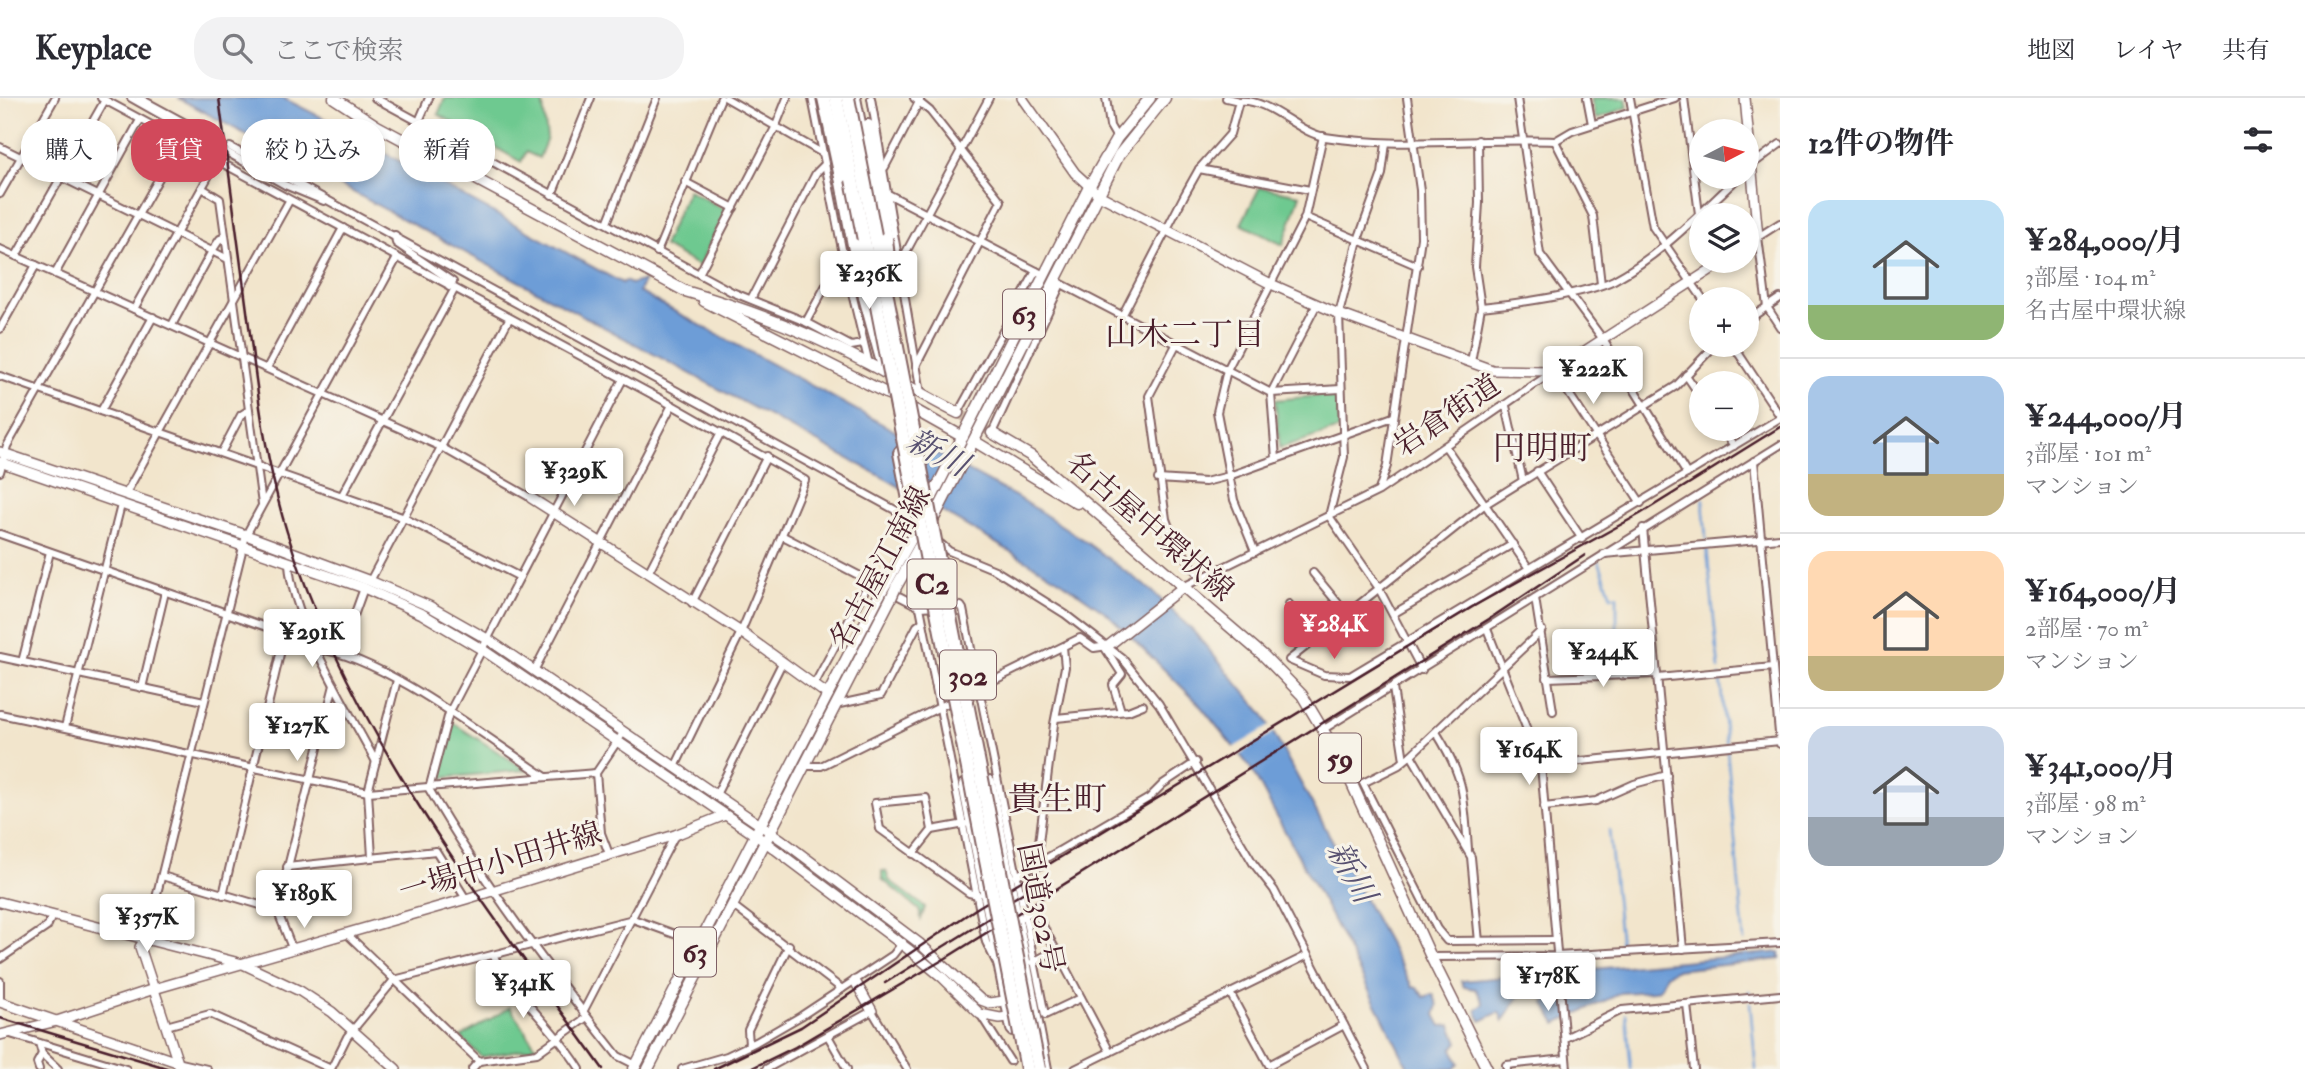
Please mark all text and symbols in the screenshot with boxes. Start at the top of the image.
search box [194,17,684,80]
text: Keyplace [35,28,152,69]
icon: search [218,29,256,67]
text: ここで検索 [274,35,404,67]
text: 地図 [2027,35,2075,66]
text: レイヤ [2113,35,2184,66]
text: 共有 [2222,35,2270,66]
chip: 購入 [21,119,117,182]
chip: 賃貸 [131,119,227,182]
chip: 絞り込み [241,119,385,182]
chip: 新着 [399,119,495,182]
north arrow [1689,119,1759,189]
map controls [1689,119,1759,441]
icon: filters [2239,121,2277,159]
text: 12件の物件 [1808,125,1954,162]
button: layers [1689,203,1759,273]
text: ¥284,000/月 [2025,222,2185,259]
icon: home [1864,228,1948,312]
pin: ¥236K [820,252,918,311]
text: ¥236K [836,259,902,288]
text: 3部屋 · 104 m² [2025,263,2155,292]
button: + [1689,287,1759,357]
road number: 63 [1003,290,1045,339]
text: 名古屋中環状線 [2025,296,2186,325]
district label: 山木二丁目 [1105,315,1265,355]
pin: ¥222K [1544,346,1642,406]
text: ¥222K [1559,354,1627,383]
street label: 岩倉街道 [1387,367,1507,464]
button: − [1689,371,1759,441]
text: ¥244,000/月 [2025,398,2187,435]
icon: home [1864,404,1948,488]
water label: 新川 [900,420,978,487]
district label: 円明町 [1493,428,1592,469]
text: 3部屋 · 101 m² [2025,439,2151,468]
street label: 名古屋中環状線 [1058,444,1241,609]
pin: ¥329K [525,448,623,508]
text: ¥329K [541,456,607,485]
text: マンション [2025,472,2139,501]
street label: 名古屋江南線 [822,480,939,656]
road number: C2 [908,560,956,608]
text: ¥164,000/月 [2025,573,2181,610]
icon: home [1864,579,1948,663]
pin: ¥284K [1285,602,1383,661]
text: ¥284K [1300,609,1368,638]
pin: ¥291K [263,610,361,669]
text: 2部屋 · 70 m² [2025,614,2148,643]
text: ¥291K [280,617,344,646]
pin: ¥244K [1554,630,1652,689]
text: ¥244K [1568,637,1638,666]
text: マンション [2025,647,2139,676]
road number: 302 [940,650,996,700]
pin: ¥127K [248,704,346,763]
text: ¥127K [265,711,329,740]
pin: ¥164K [1480,728,1578,787]
road number: 59 [1319,734,1361,782]
text: ¥164K [1496,735,1562,764]
text: ¥341,000/月 [2025,748,2177,785]
icon: home [1864,754,1948,838]
district label: 貴生町 [1008,779,1107,820]
text: 3部屋 · 98 m² [2025,789,2146,818]
street label: 一場中小田井線 [394,814,606,911]
text: マンション [2025,822,2139,851]
water label: 新川 [1318,835,1386,913]
street label: 国道302号 [1010,840,1071,976]
pin: ¥189K [255,870,353,930]
text: ¥189K [272,878,336,907]
pin: ¥357K [98,894,196,954]
text: ¥357K [116,902,178,931]
road number: 63 [674,928,716,976]
pin: ¥178K [1499,954,1597,1013]
pin: ¥341K [474,960,572,1020]
text: ¥178K [1517,961,1579,990]
text: ¥341K [492,968,554,997]

